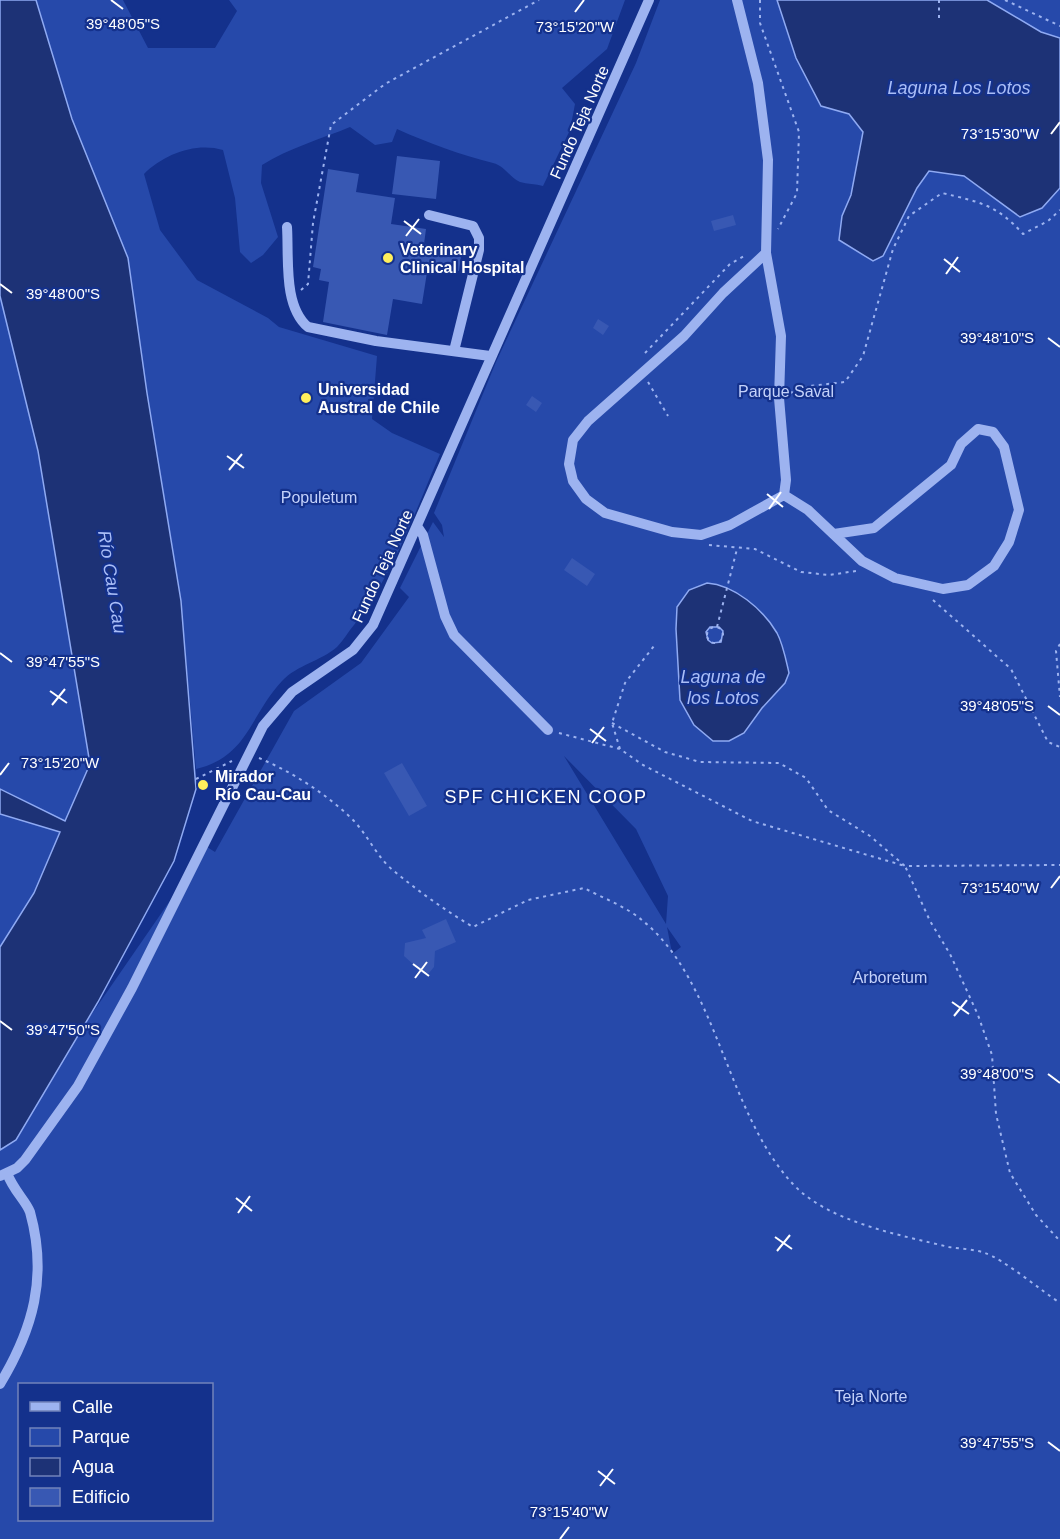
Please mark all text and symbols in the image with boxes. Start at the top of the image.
text: 39°48'05"S [86,15,160,32]
text: 73°15'20"W [536,18,615,35]
street label: Fundo Teja Norte [547,63,612,182]
water label: Laguna Los Lotos [887,78,1031,98]
text: 73°15'30"W [961,125,1040,142]
place label: Veterinary Clinical Hospital [400,241,524,276]
marker: Veterinary Clinical Hospital [381,251,395,265]
text: 39°48'00"S [26,285,100,302]
text: 39°48'10"S [960,329,1034,346]
place label: Universidad Austral de Chile [318,381,440,416]
park label: Parque Saval [738,383,834,400]
marker: Universidad Austral de Chile [299,391,313,405]
park label: Populetum [281,489,357,506]
street label: Fundo Teja Norte [349,507,416,625]
water label: Río Cau Cau [94,529,130,635]
text: 39°47'55"S [26,653,100,670]
water label: Laguna de los Lotos [680,667,766,708]
text: 39°48'05"S [960,697,1034,714]
text: 73°15'20"W [21,754,100,771]
place label: Mirador Río Cau-Cau [215,768,311,803]
marker: Mirador Río Cau-Cau [196,778,210,792]
district label: SPF CHICKEN COOP [444,787,648,807]
text: 73°15'40"W [961,879,1040,896]
park label: Arboretum [853,969,927,986]
text: 39°47'50"S [26,1021,100,1038]
text: 39°48'00"S [960,1065,1034,1082]
legend [18,1383,213,1521]
park label: Teja Norte [835,1388,908,1405]
text: Calle [72,1397,113,1417]
text: Parque [72,1427,130,1447]
text: 39°47'55"S [960,1434,1034,1451]
text: Agua [72,1457,115,1477]
text: Edificio [72,1487,130,1507]
text: 73°15'40"W [530,1503,609,1520]

